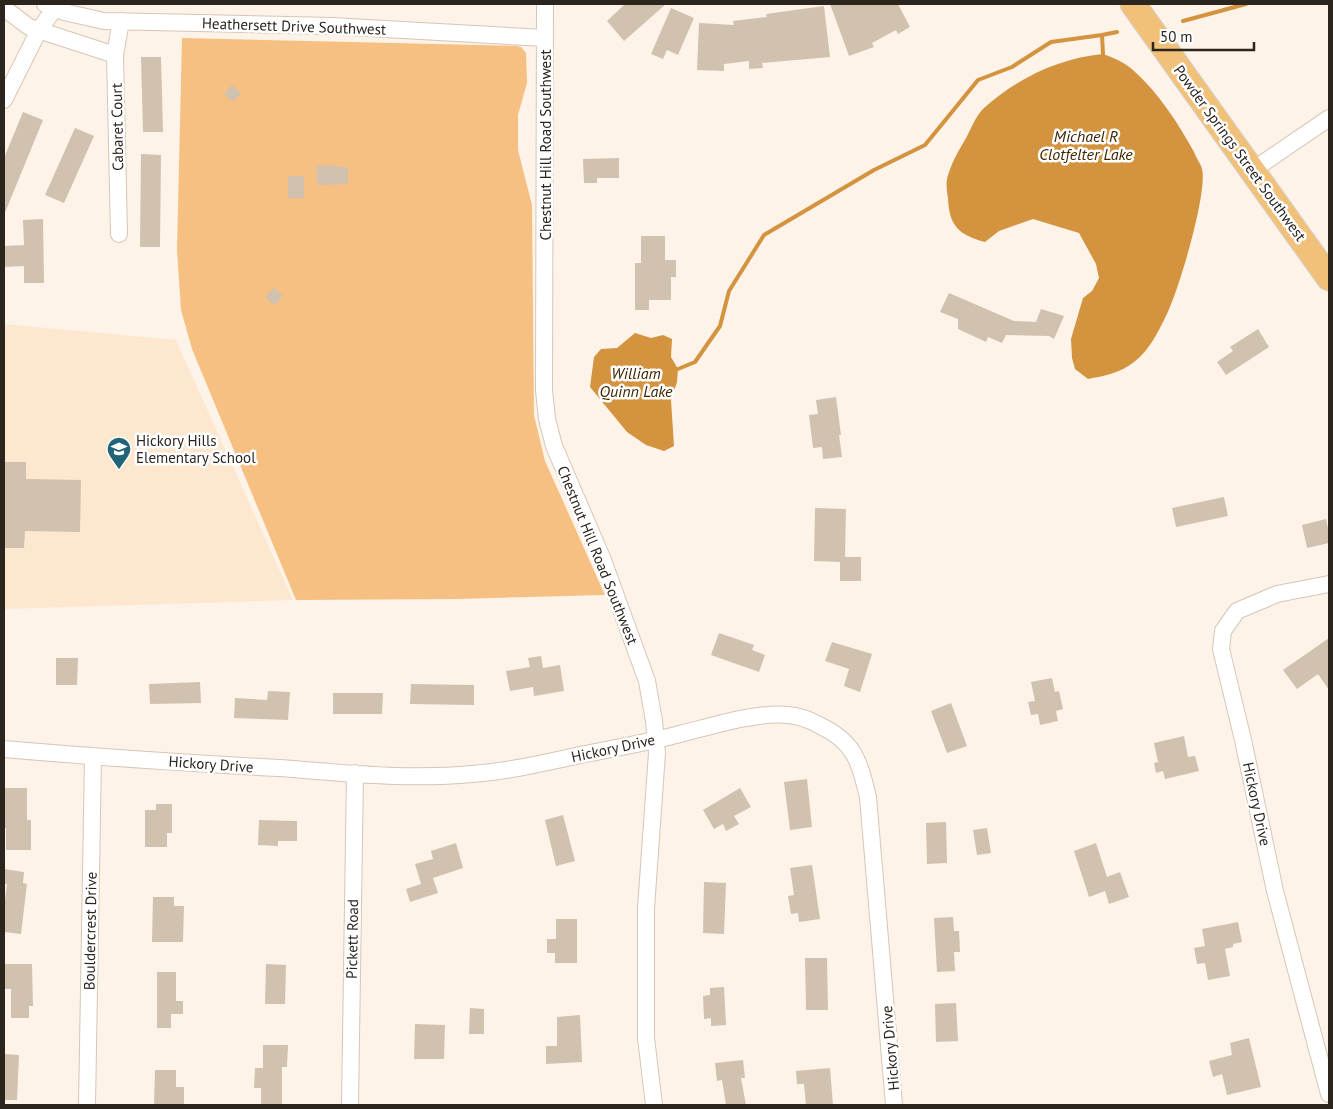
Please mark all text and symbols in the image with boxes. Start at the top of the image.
street label: Heathersett Drive Southwest [202,13,386,39]
scale bar [1153,20,1254,52]
text: 50 m [1160,27,1193,46]
street label: Chestnut Hill Road Southwest [536,49,555,241]
street label: Powder Springs Street Southwest [1170,61,1310,245]
street label: Cabaret Court [107,83,127,171]
water label: Michael R Clotfelter Lake [1039,126,1133,164]
water label: William Quinn Lake [599,363,673,401]
place label: Hickory Hills Elementary School [136,431,256,467]
school or university icon: Hickory Hills Elementary School [106,436,132,470]
street label: Chestnut Hill Road Southwest [553,463,643,647]
street label: Hickory Drive [569,730,657,766]
street label: Hickory Drive [168,752,254,776]
street label: Hickory Drive [1239,760,1275,848]
street label: Bouldercrest Drive [79,872,101,990]
street label: Pickett Road [342,899,362,979]
street label: Hickory Drive [877,1005,903,1091]

